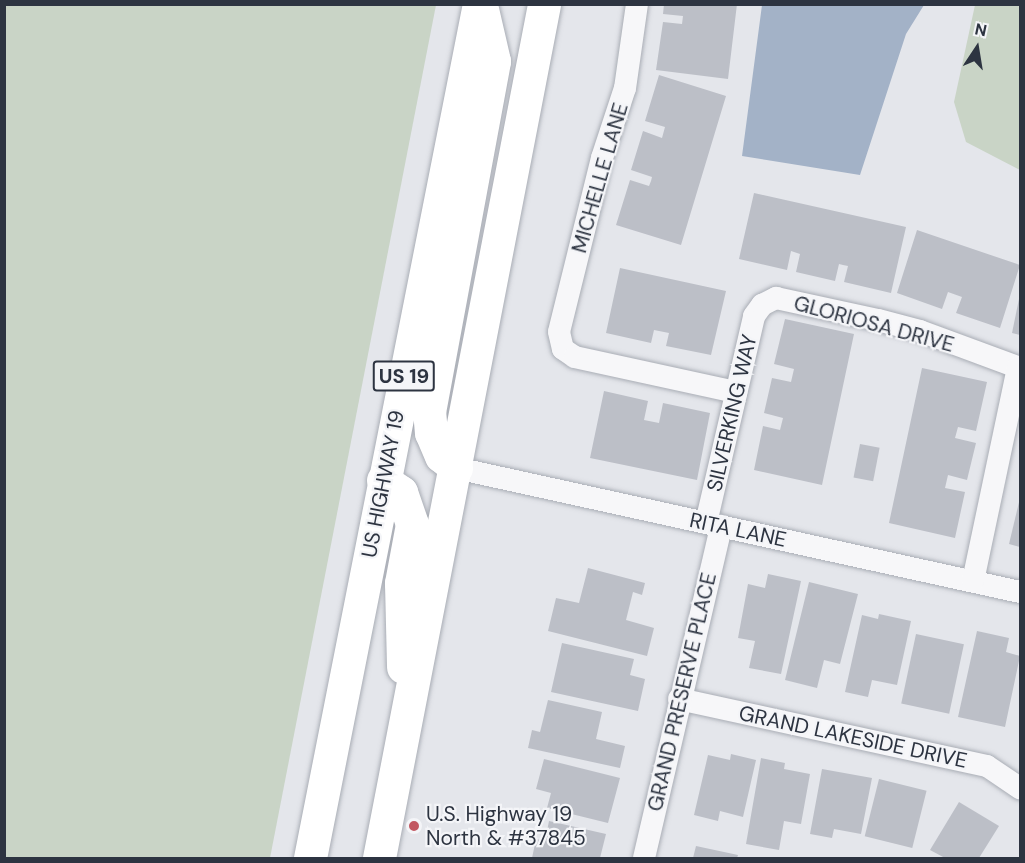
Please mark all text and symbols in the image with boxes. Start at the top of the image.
north arrow [947,18,1007,78]
text: N [973,18,989,41]
street label: MICHELLE LANE [567,100,633,256]
street label: GLORIOSA DRIVE [791,290,957,358]
street label: SILVERKING WAY [702,332,762,494]
road number: US 19 [372,359,436,393]
street label: US HIGHWAY 19 [356,408,410,560]
street label: RITA LANE [687,507,789,553]
street label: GRAND PRESERVE PLACE [642,570,722,814]
street label: GRAND LAKESIDE DRIVE [737,700,969,774]
place label: U.S. Highway 19 North & #37845 [426,801,586,851]
marker: U.S. Highway 19 North & #37845 [407,819,421,833]

